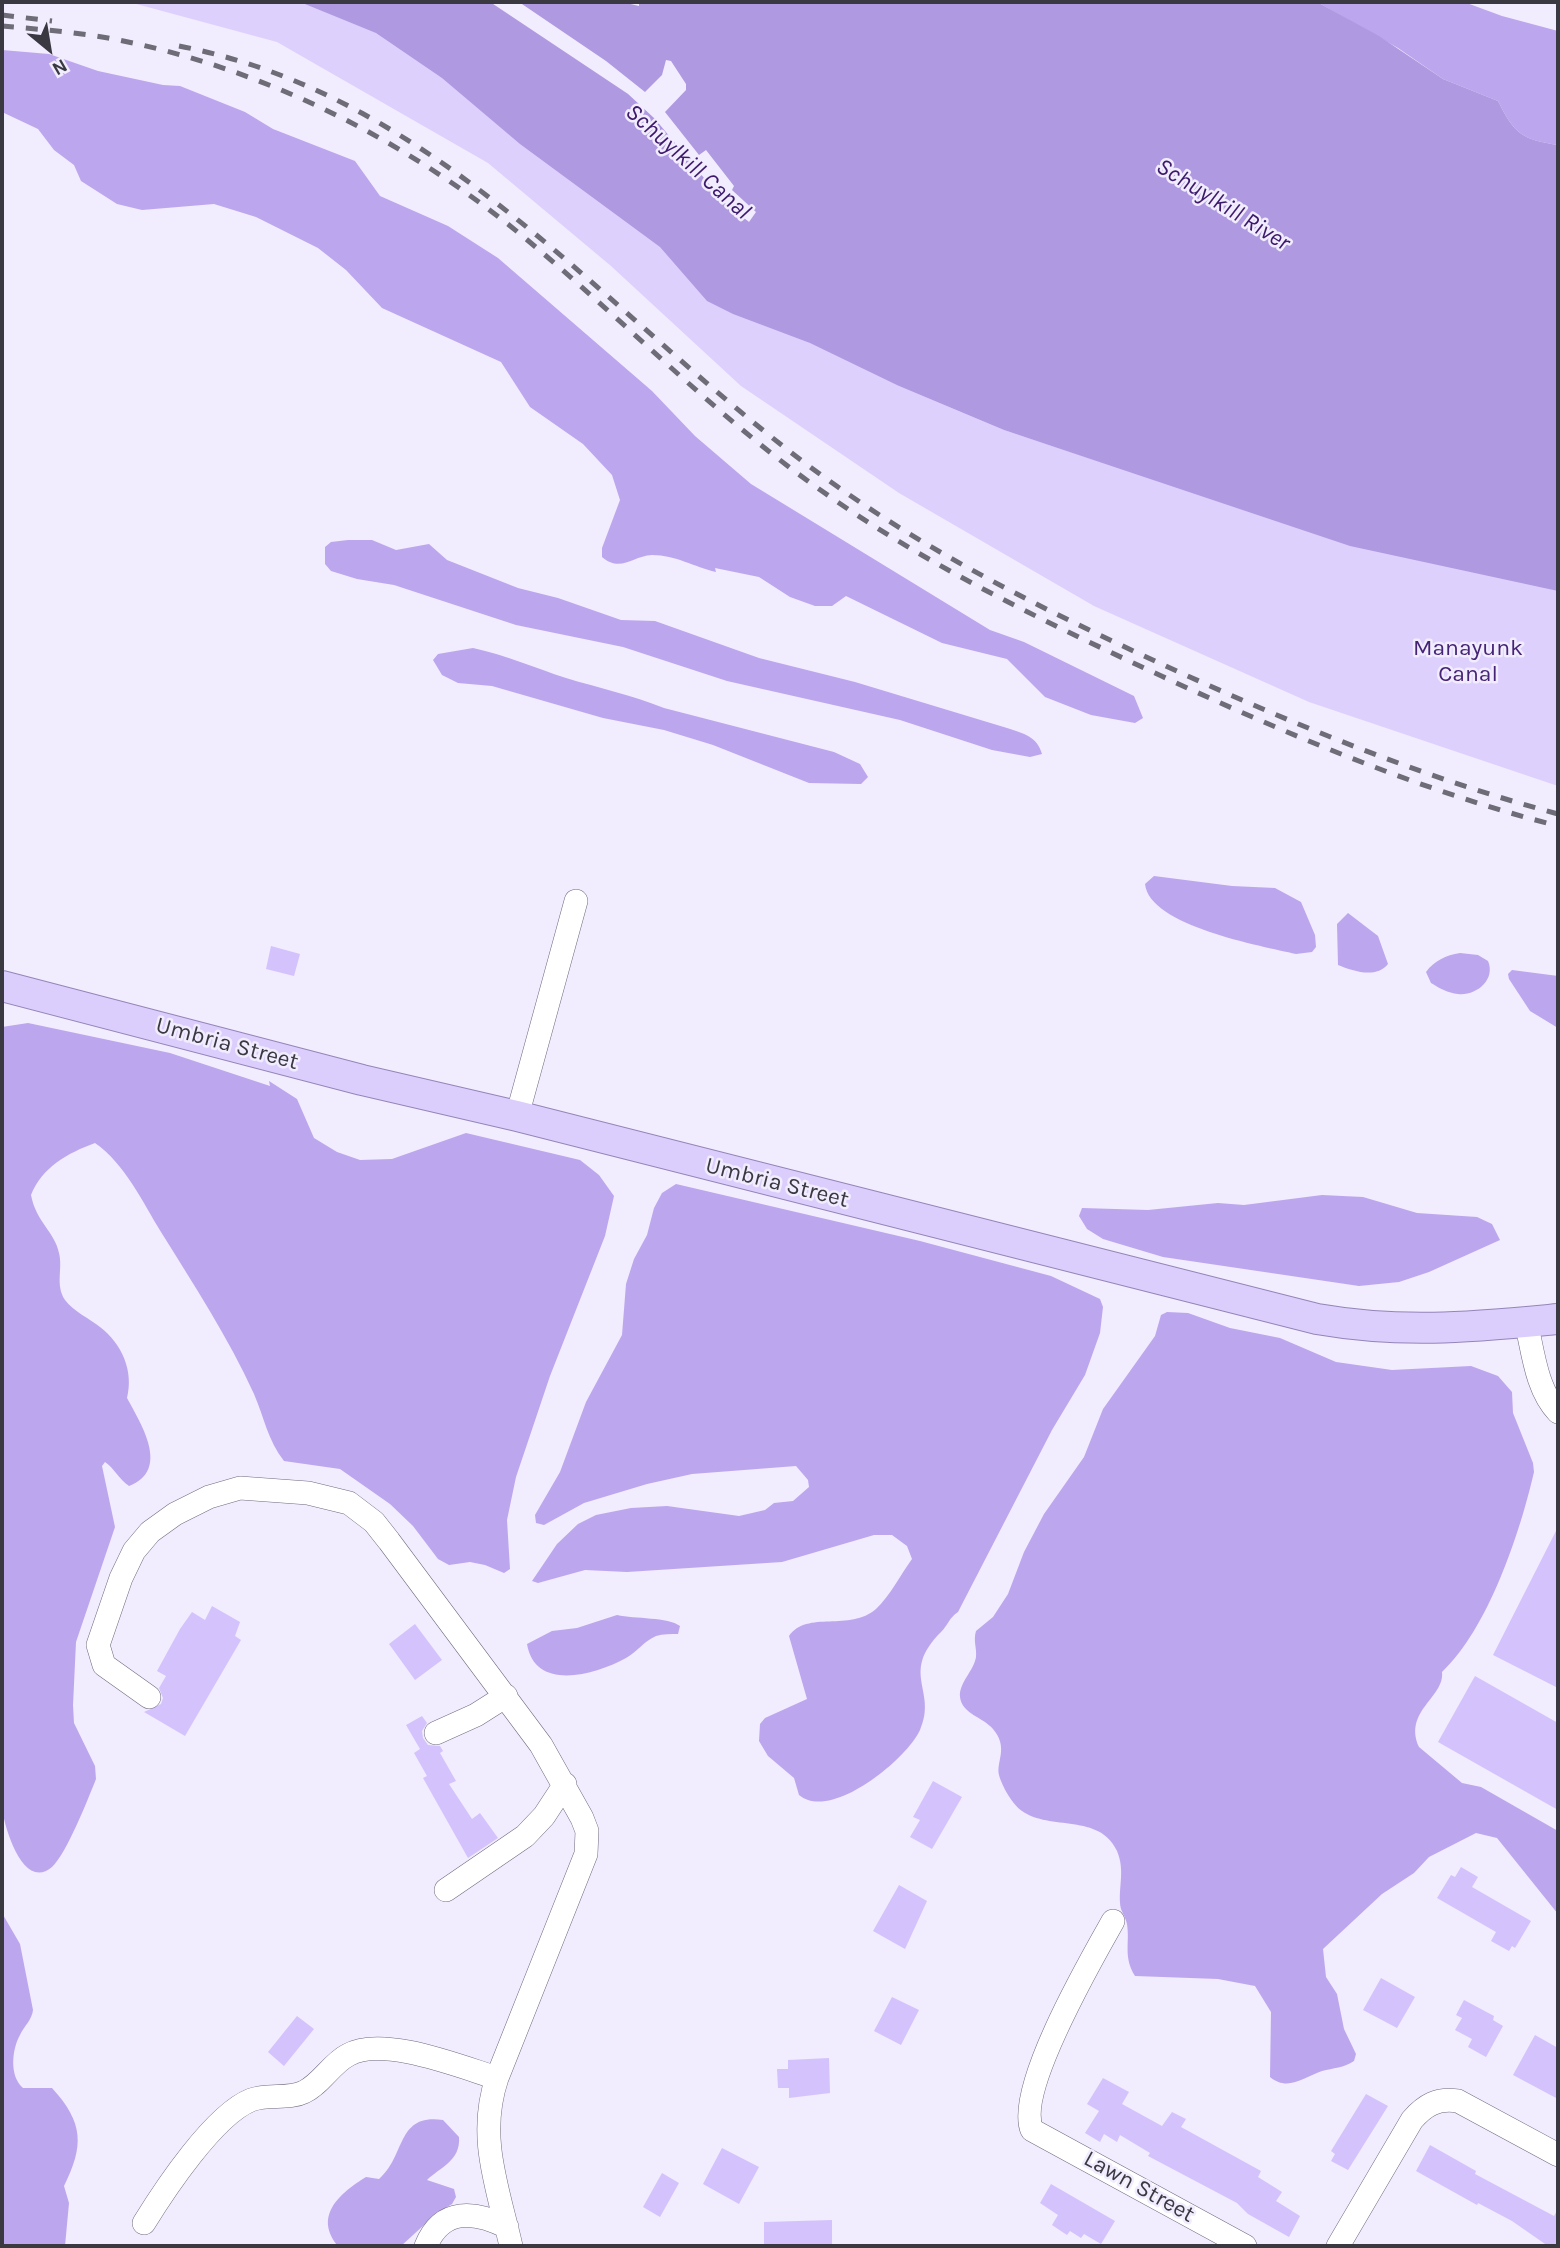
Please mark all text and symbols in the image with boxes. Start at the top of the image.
north arrow [14,14,84,84]
text: N [48,54,71,80]
water label: Schuylkill Canal [619,98,757,226]
water label: Schuylkill River [1151,152,1295,258]
park label: Manayunk Canal [1413,634,1523,688]
street label: Umbria Street [153,1012,301,1076]
street label: Umbria Street [703,1152,851,1214]
street label: Lawn Street [1079,2145,1199,2229]

